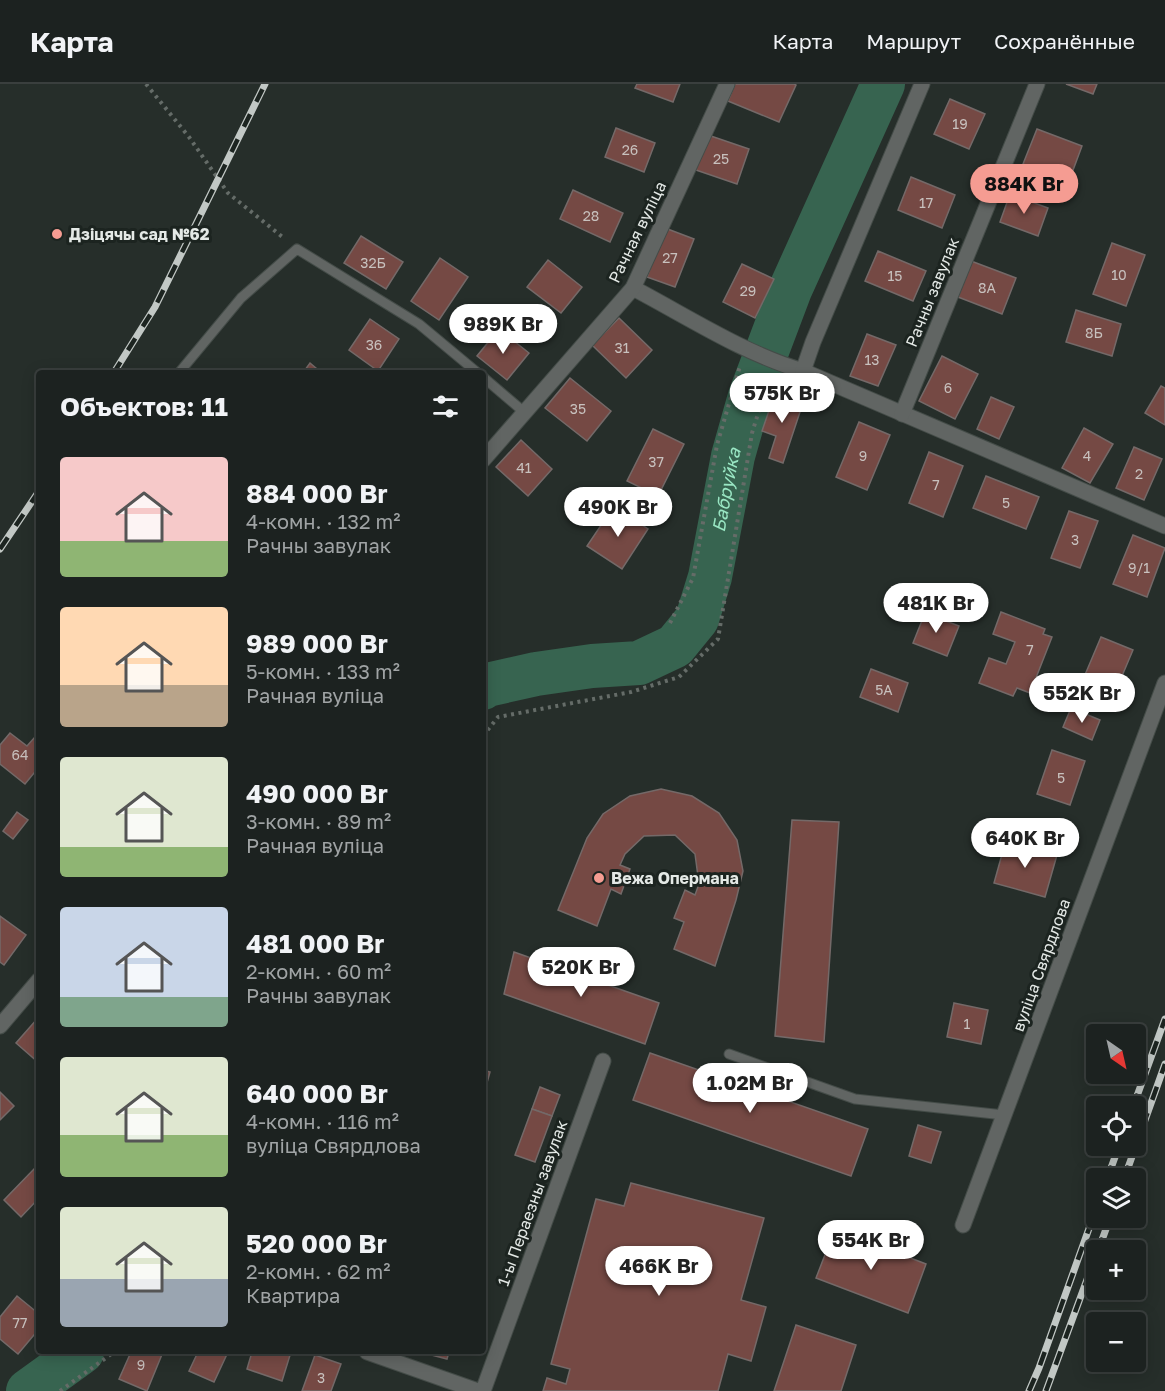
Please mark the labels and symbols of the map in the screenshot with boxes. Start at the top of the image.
house number: 19 [952,115,968,132]
house number: 26 [622,141,638,158]
house number: 25 [713,150,729,167]
pin: 884K Br [969,164,1079,215]
street label: Рачная вуліца [604,178,670,286]
house number: 17 [919,194,933,211]
house number: 28 [583,207,599,224]
place label: Дзіцячы сад №62 [69,224,210,244]
marker: Дзіцячы сад №62 [50,227,64,241]
street label: Рачны завулак [901,234,963,350]
house number: 27 [662,249,678,266]
house number: 32Б [360,254,386,271]
house number: 10 [1111,266,1127,283]
house number: 15 [888,267,902,284]
house number: 8А [978,279,997,296]
house number: 29 [740,282,756,299]
pin: 989K Br [448,304,558,355]
house number: 8Б [1085,324,1103,341]
house number: 36 [366,336,382,353]
house number: 31 [615,339,630,356]
house number: 13 [865,351,879,368]
pin: 575K Br [727,373,837,424]
house number: 6 [944,379,952,396]
house number: 35 [570,400,586,417]
water label: Бабруйка [707,444,745,534]
house number: 9 [859,447,867,464]
house number: 4 [1083,447,1091,464]
house number: 37 [648,453,664,470]
house number: 41 [516,459,532,476]
house number: 2 [1135,465,1143,482]
house number: 7 [932,476,940,493]
pin: 490K Br [563,487,673,538]
house number: 5 [1002,494,1010,511]
house number: 3 [1071,531,1079,548]
house number: 9/1 [1128,559,1150,576]
pin: 481K Br [881,583,991,634]
house number: 7 [1026,641,1034,658]
pin: 552K Br [1027,673,1137,724]
house number: 5А [875,681,893,698]
house number: 64 [11,746,29,763]
house number: 5 [1057,769,1065,786]
pin: 640K Br [970,818,1080,869]
place label: Вежа Опермана [611,868,739,888]
marker: Вежа Опермана [592,871,606,885]
street label: вуліца Свярдлова [1008,896,1074,1034]
pin: 520K Br [526,947,636,998]
house number: 1 [964,1015,971,1032]
north arrow [1086,1024,1146,1084]
pin: 1.02M Br [688,1063,812,1114]
street label: 1-ы Пераезны завулак [493,1117,571,1289]
pin: 554K Br [816,1220,926,1271]
pin: 466K Br [604,1246,714,1297]
house number: 77 [13,1314,27,1331]
house number: 9 [137,1356,145,1373]
house number: 3 [317,1369,325,1386]

